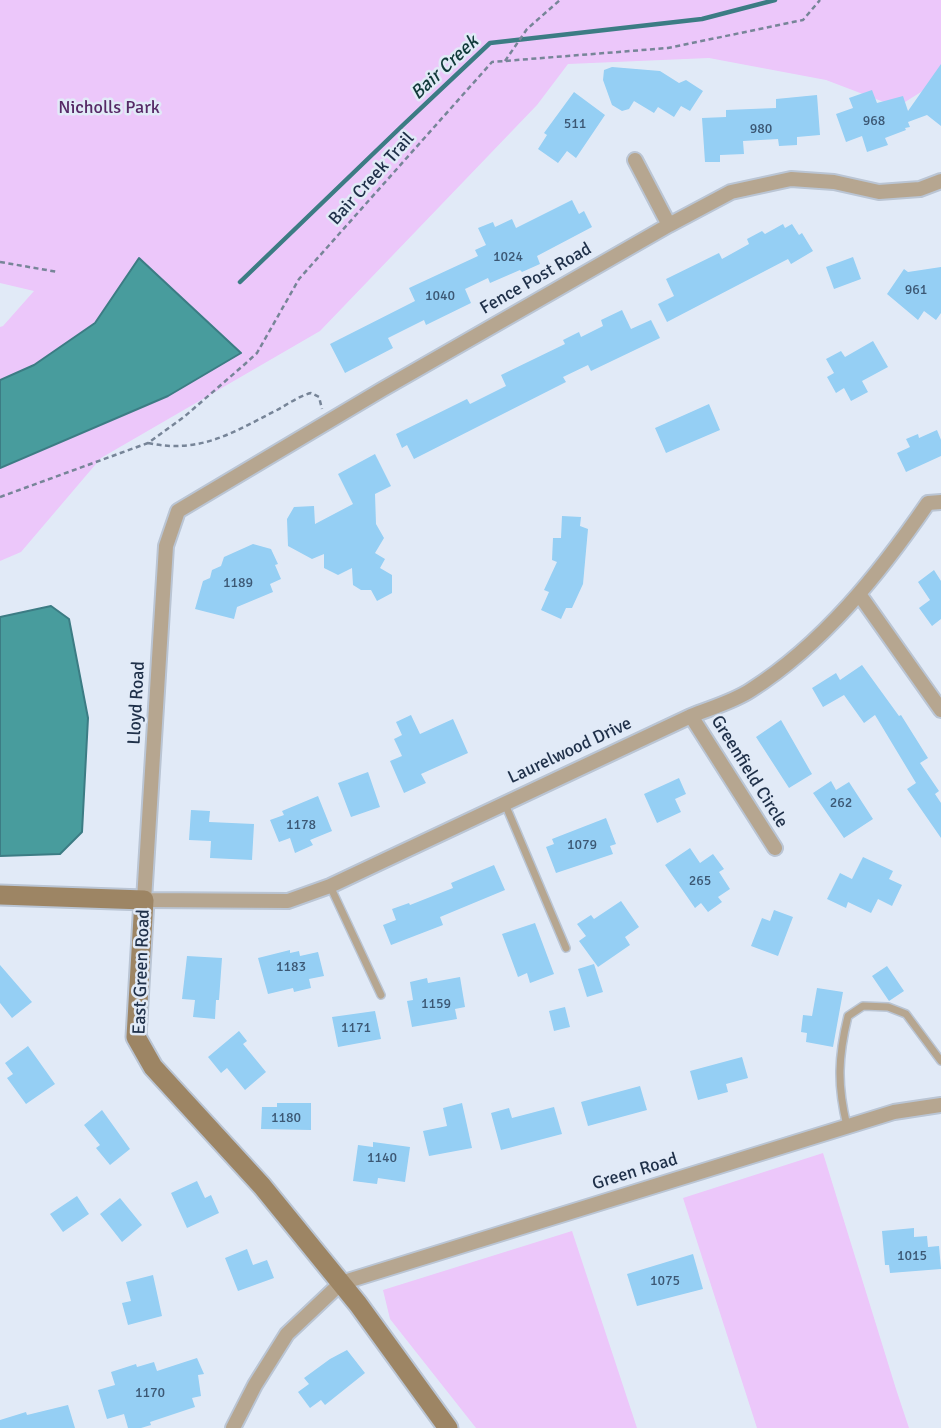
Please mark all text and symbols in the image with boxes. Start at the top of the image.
water label: Bair Creek [406,31,484,105]
park label: Nicholls Park [58,97,160,119]
house number: 968 [863,113,885,129]
house number: 511 [564,116,586,132]
house number: 980 [750,121,772,137]
street label: Bair Creek Trail [325,128,419,230]
street label: Fence Post Road [477,238,595,320]
house number: 1024 [493,249,523,265]
house number: 961 [905,282,927,298]
house number: 1040 [425,288,455,304]
house number: 1189 [223,575,253,591]
street label: Lloyd Road [124,661,150,745]
street label: Greenfield Circle [706,712,792,832]
street label: Laurelwood Drive [505,713,635,789]
house number: 262 [830,795,852,811]
house number: 1178 [286,817,316,833]
house number: 1079 [567,837,597,853]
house number: 265 [689,873,711,889]
street label: East Green Road [129,909,155,1035]
house number: 1183 [276,959,306,975]
house number: 1159 [421,996,451,1012]
house number: 1171 [341,1020,371,1036]
house number: 1180 [271,1110,301,1126]
street label: Green Road [590,1149,680,1195]
house number: 1140 [367,1150,397,1166]
house number: 1015 [897,1248,927,1264]
house number: 1075 [650,1273,680,1289]
house number: 1170 [135,1385,165,1401]

